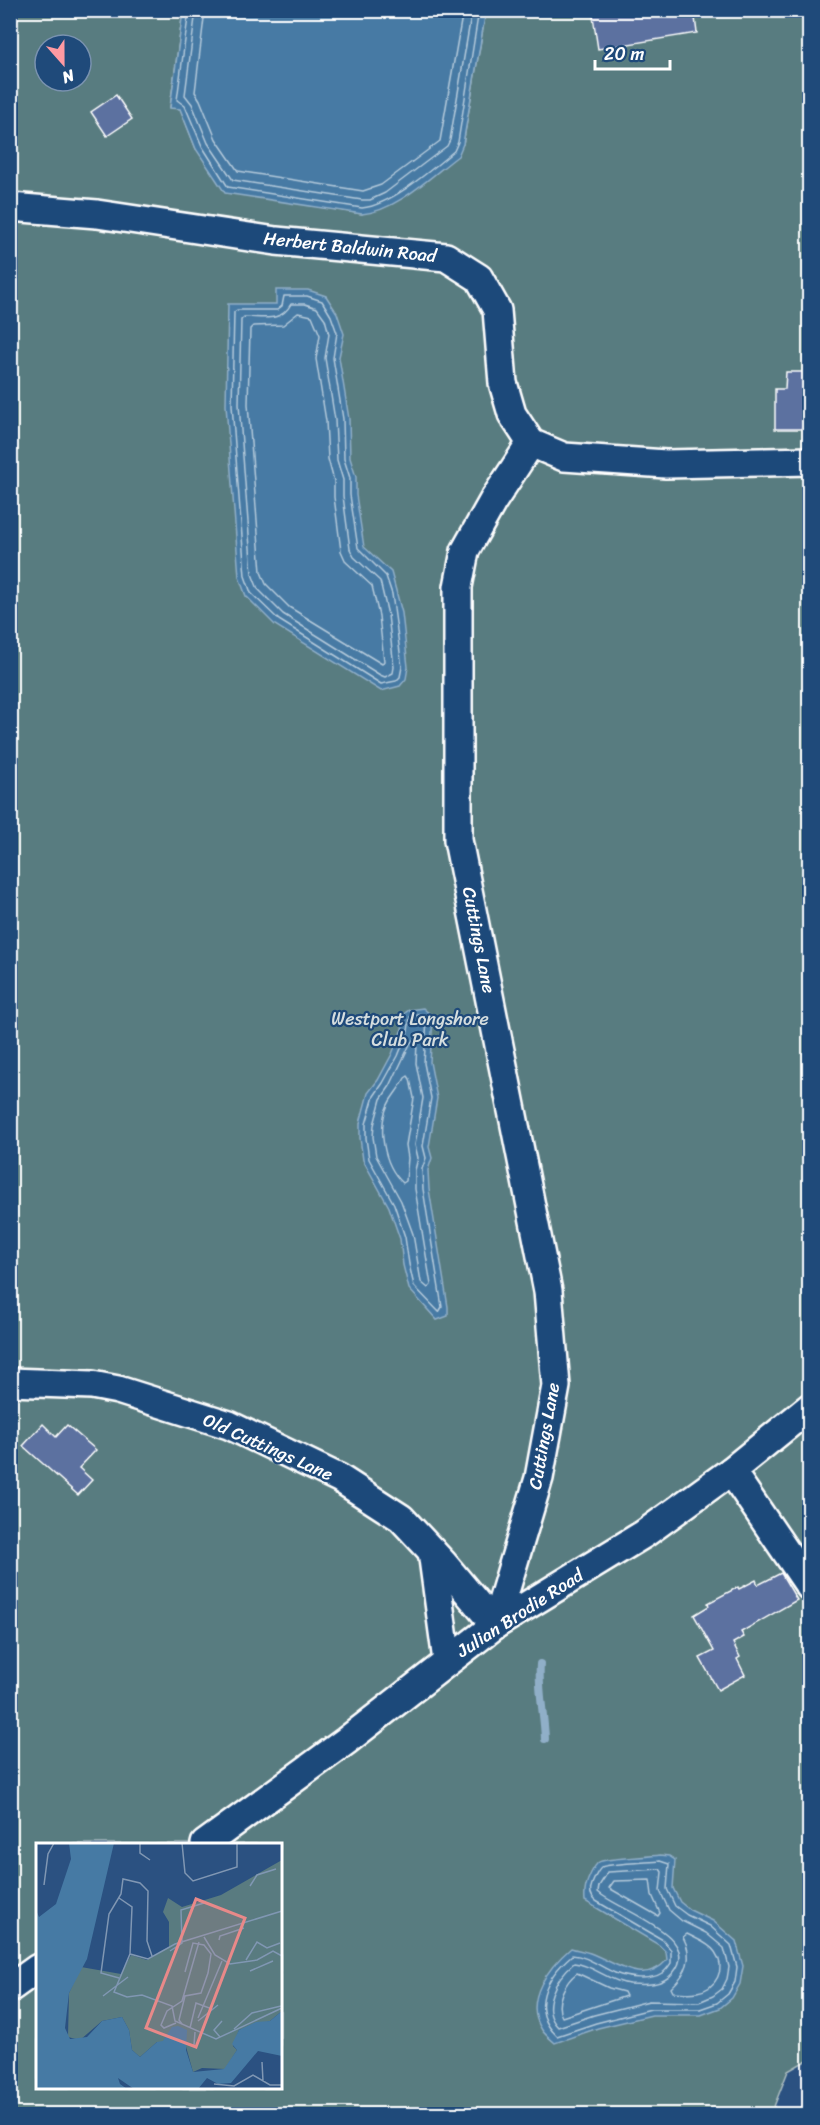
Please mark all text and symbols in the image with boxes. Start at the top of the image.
north arrow [33,33,93,93]
scale bar [595,33,670,71]
text: 20 m [604,38,644,70]
text: N [57,61,80,92]
street label: Herbert Baldwin Road [262,222,439,272]
street label: Cuttings Lane [453,884,505,996]
park label: Westport Longshore Club Park [331,1003,489,1056]
street label: Cuttings Lane [519,1380,569,1492]
street label: Old Cuttings Lane [198,1404,338,1490]
street label: Julian Brodie Road [449,1559,591,1667]
inset map [36,1843,282,2089]

